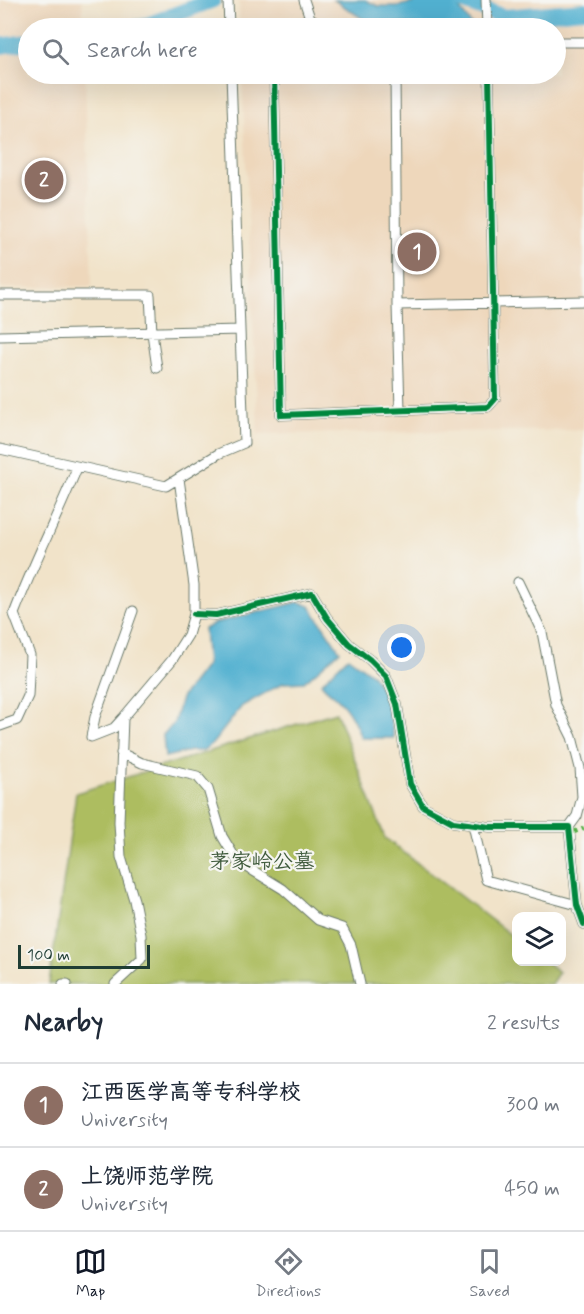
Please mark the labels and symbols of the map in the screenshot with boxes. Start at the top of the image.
pin: 2 [24,158,63,202]
pin: 1 [398,230,436,274]
your location [387,633,416,662]
park label: 茅家岭公墓 [210,848,315,876]
scale bar [18,942,150,970]

